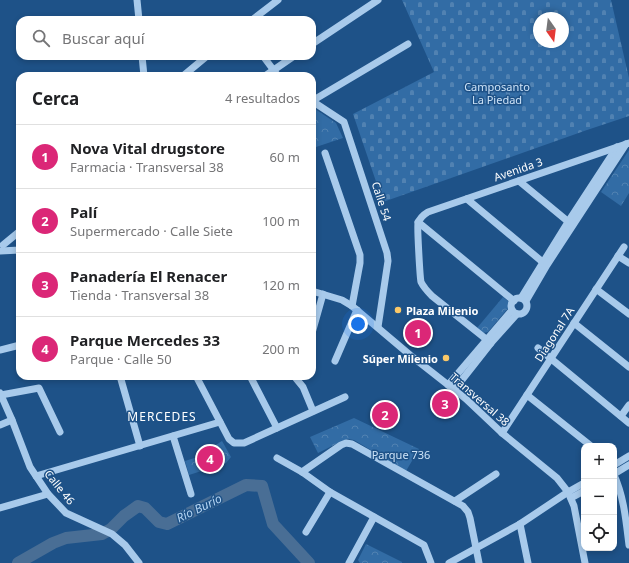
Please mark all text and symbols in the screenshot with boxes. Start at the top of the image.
north arrow [533,12,569,48]
search box [16,16,316,60]
icon: search [30,27,52,49]
text: Buscar aquí [62,28,145,48]
park label: Camposanto La Piedad [464,79,530,107]
text: Cerca [32,87,79,110]
text: 4 resultados [225,89,300,107]
text: Nova Vital drugstore [70,138,225,158]
text: 1 [41,148,49,166]
text: 60 m [270,148,300,166]
street label: Avenida 3 [492,154,544,184]
text: Farmacia · Transversal 38 [70,158,224,176]
street label: Calle 54 [369,179,396,223]
text: Palí [70,202,97,222]
text: 2 [41,212,49,230]
text: 100 m [262,212,300,230]
text: Supermercado · Calle Siete [70,222,233,240]
text: Panadería El Renacer [70,266,227,286]
text: 3 [41,276,49,294]
text: 120 m [262,276,300,294]
text: Tienda · Transversal 38 [70,286,209,304]
place label: Plaza Milenio [406,303,479,318]
street label: Diagonal 7A [531,303,578,364]
marker: Plaza Milenio [393,305,403,315]
your location [348,314,368,334]
pin: 1 [405,318,431,348]
text: Parque Mercedes 33 [70,330,220,350]
text: 4 [41,340,49,358]
text: 200 m [262,340,300,358]
text: Parque · Calle 50 [70,350,172,368]
place label: Súper Milenio [363,351,438,366]
marker: Súper Milenio [441,353,451,363]
street label: Transversal 38 [447,369,513,429]
pin: 3 [432,389,458,419]
pin: 2 [372,400,398,430]
district label: MERCEDES [127,408,197,425]
map controls [581,443,617,551]
button: + [581,443,617,479]
pin: 4 [197,444,223,474]
park label: Parque 736 [372,447,430,462]
street label: Calle 46 [41,467,79,507]
button: − [581,479,617,515]
water label: Río Burío [173,490,225,526]
button: locate [581,515,617,551]

